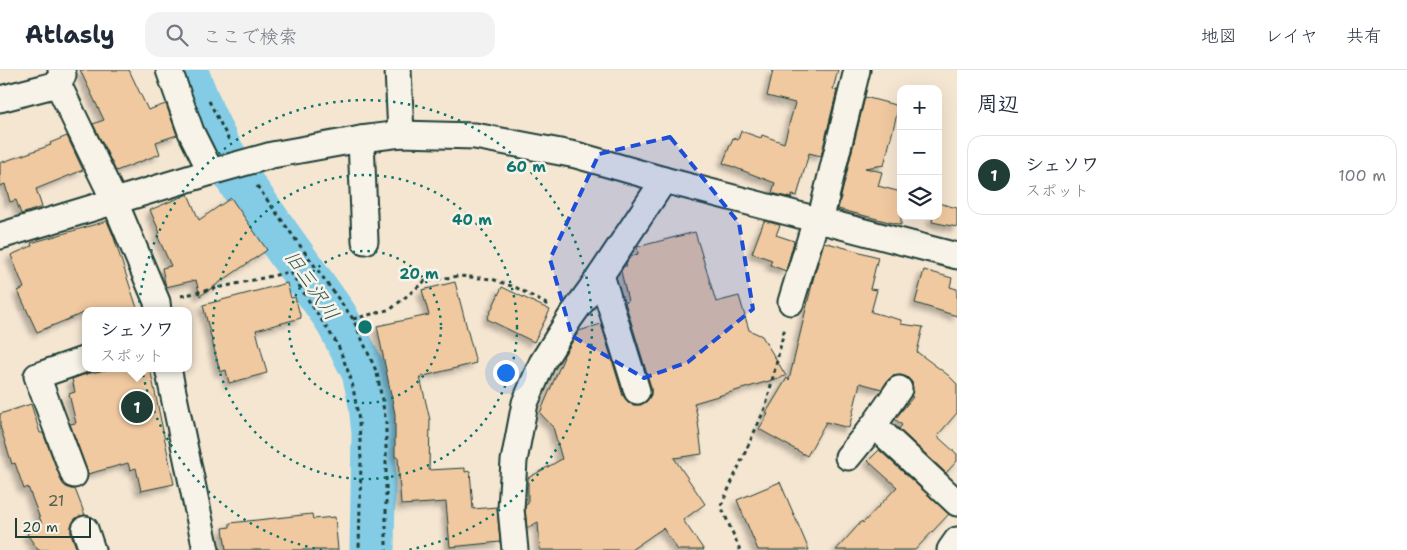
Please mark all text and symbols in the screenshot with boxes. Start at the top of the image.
search box [145,12,495,57]
text: Atlasly [25,19,115,51]
icon: search [163,21,191,49]
text: ここで検索 [203,24,298,49]
text: 地図 [1201,24,1237,48]
text: レイヤ [1265,24,1318,48]
text: 共有 [1346,24,1382,48]
map controls [897,85,942,220]
button: + [897,85,942,130]
text: 周辺 [977,90,1019,118]
button: − [897,130,942,175]
text: シェソワ [1025,152,1099,177]
text: 60 m [506,157,546,177]
text: 1 [990,165,998,186]
text: 100 m [1338,165,1386,186]
button: layers [897,175,942,220]
text: スポット [1025,180,1089,201]
text: 40 m [452,210,492,230]
water label: 旧三沢川 [279,245,345,325]
text: 20 m [399,264,439,284]
popup [82,307,192,372]
text: シェソワ [100,317,174,342]
centre of rings [356,318,374,336]
text: スポット [100,345,164,366]
your location [493,360,519,386]
pin: 1 [121,388,153,426]
house number: 21 [47,490,65,511]
scale bar [15,515,91,538]
text: 20 m [22,518,58,536]

